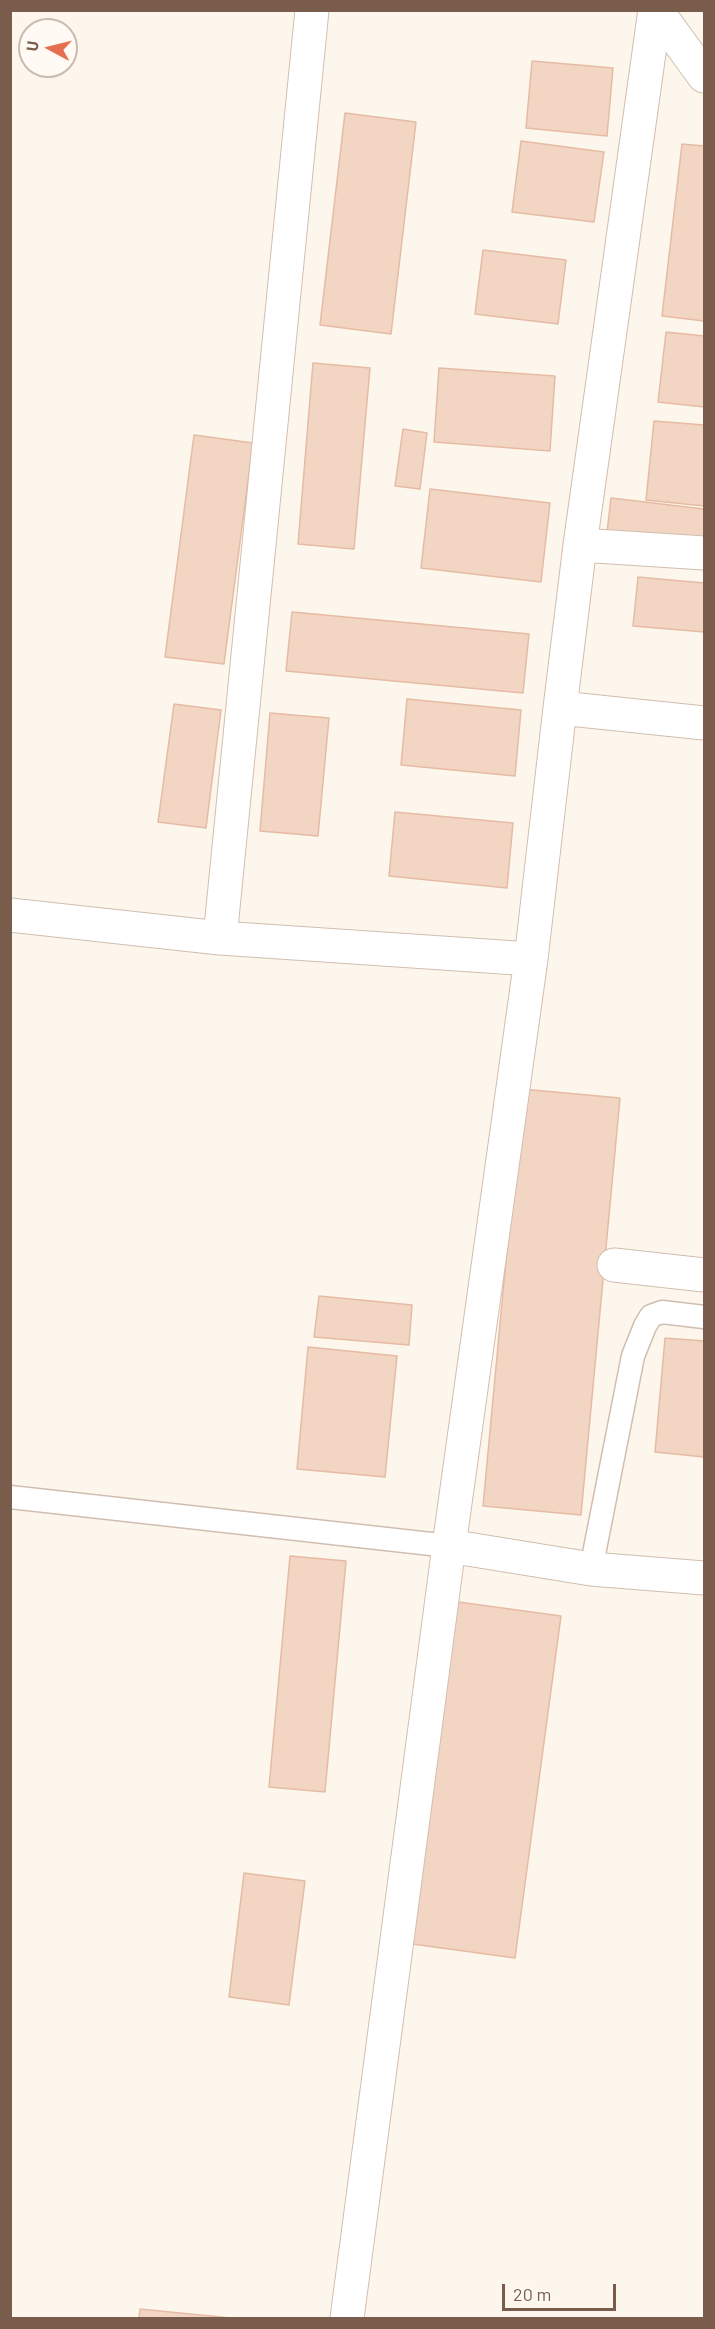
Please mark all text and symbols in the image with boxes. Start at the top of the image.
north arrow [18,18,78,78]
text: U [22,40,42,52]
scale bar [505,2272,619,2310]
text: 20 m [513,2283,551,2305]

